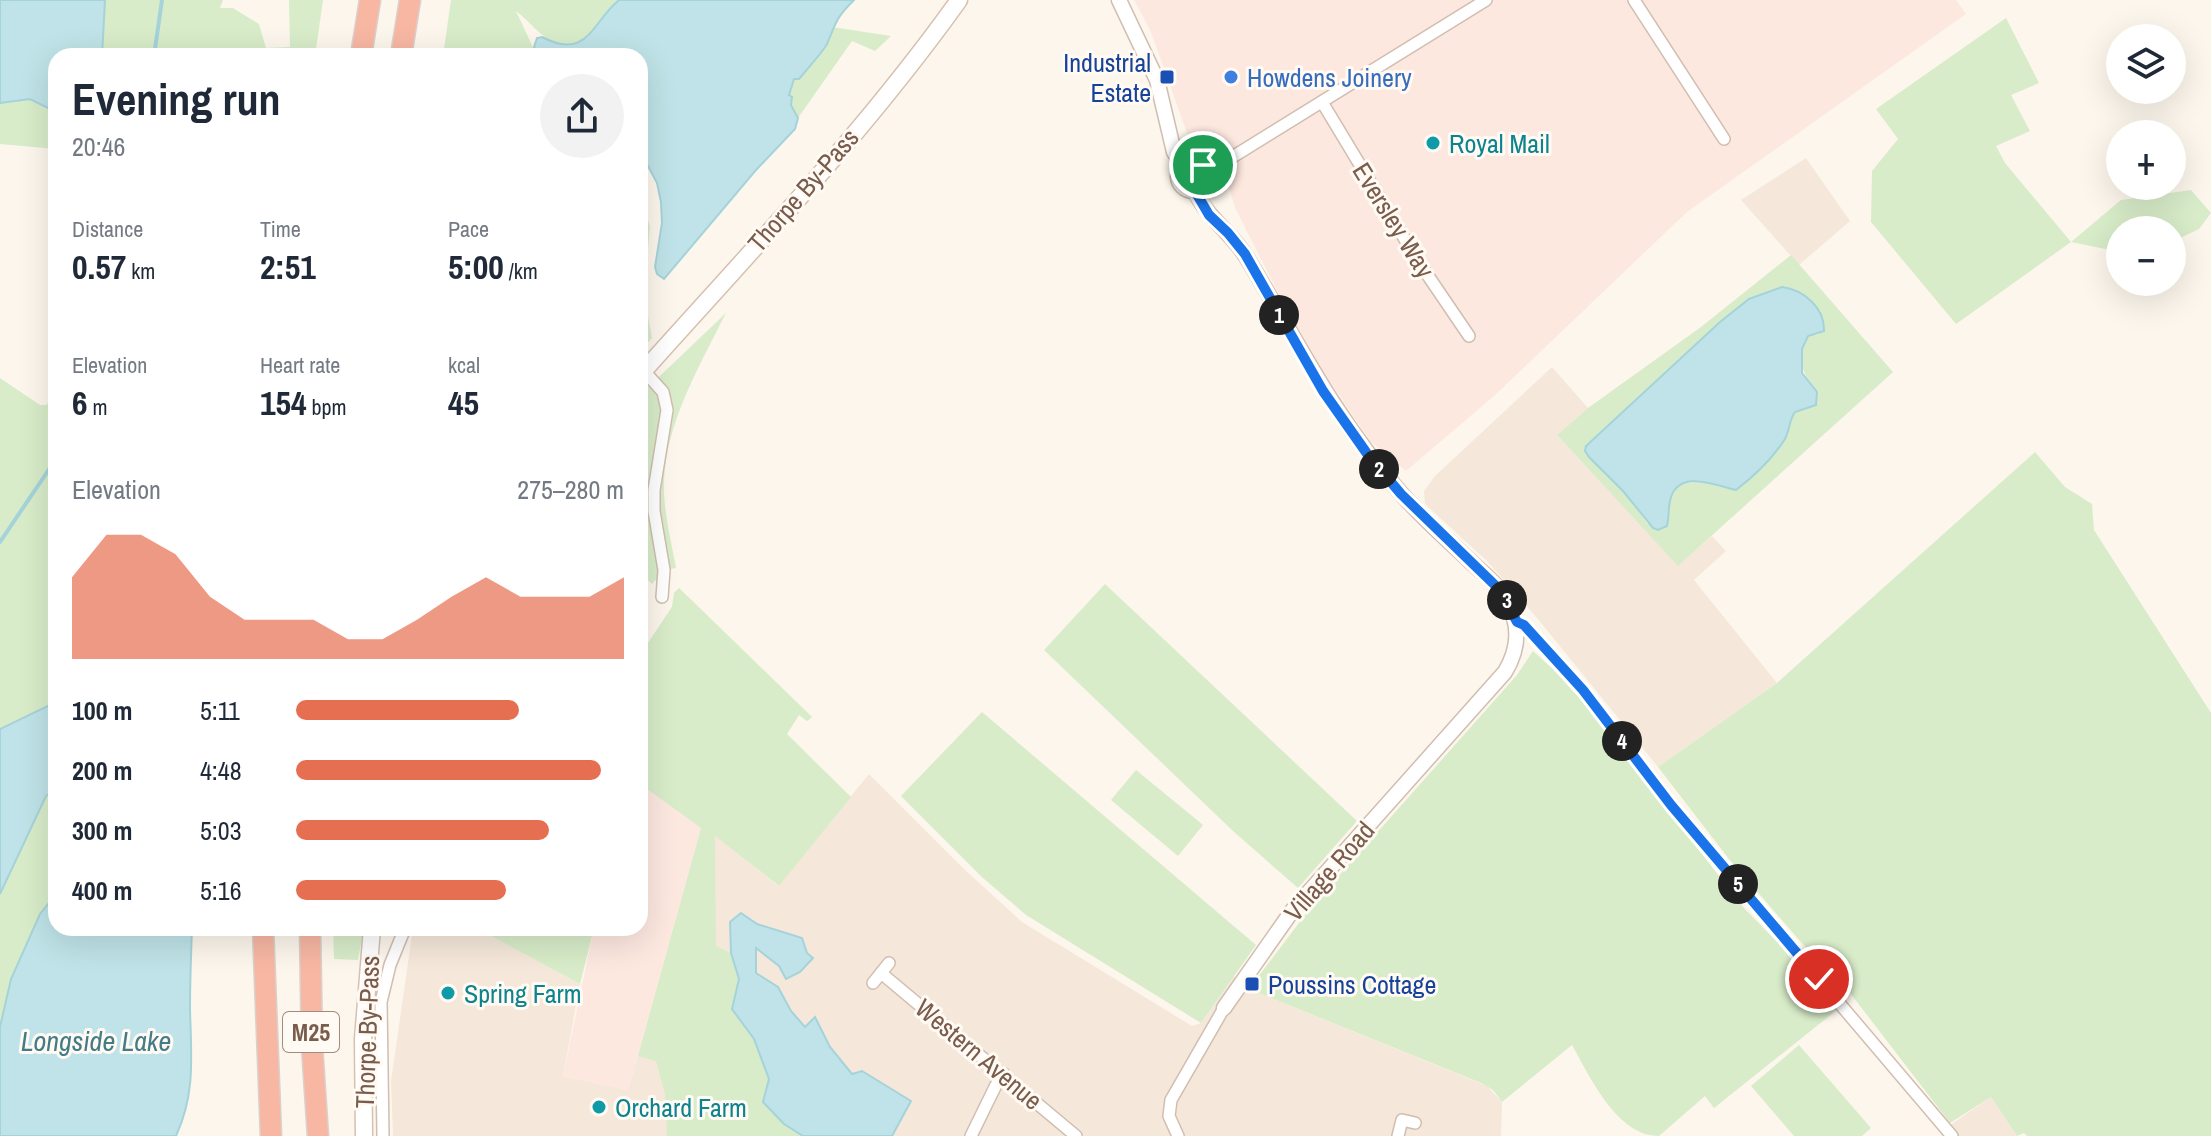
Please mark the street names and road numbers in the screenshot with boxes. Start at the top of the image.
street label: Thorpe By-Pass [740,121,866,259]
street label: Eversley Way [1345,156,1443,284]
street label: Village Road [1276,814,1382,928]
street label: Thorpe By-Pass [347,955,387,1109]
street label: Western Avenue [908,991,1050,1117]
road number: M25 [283,1012,339,1052]

